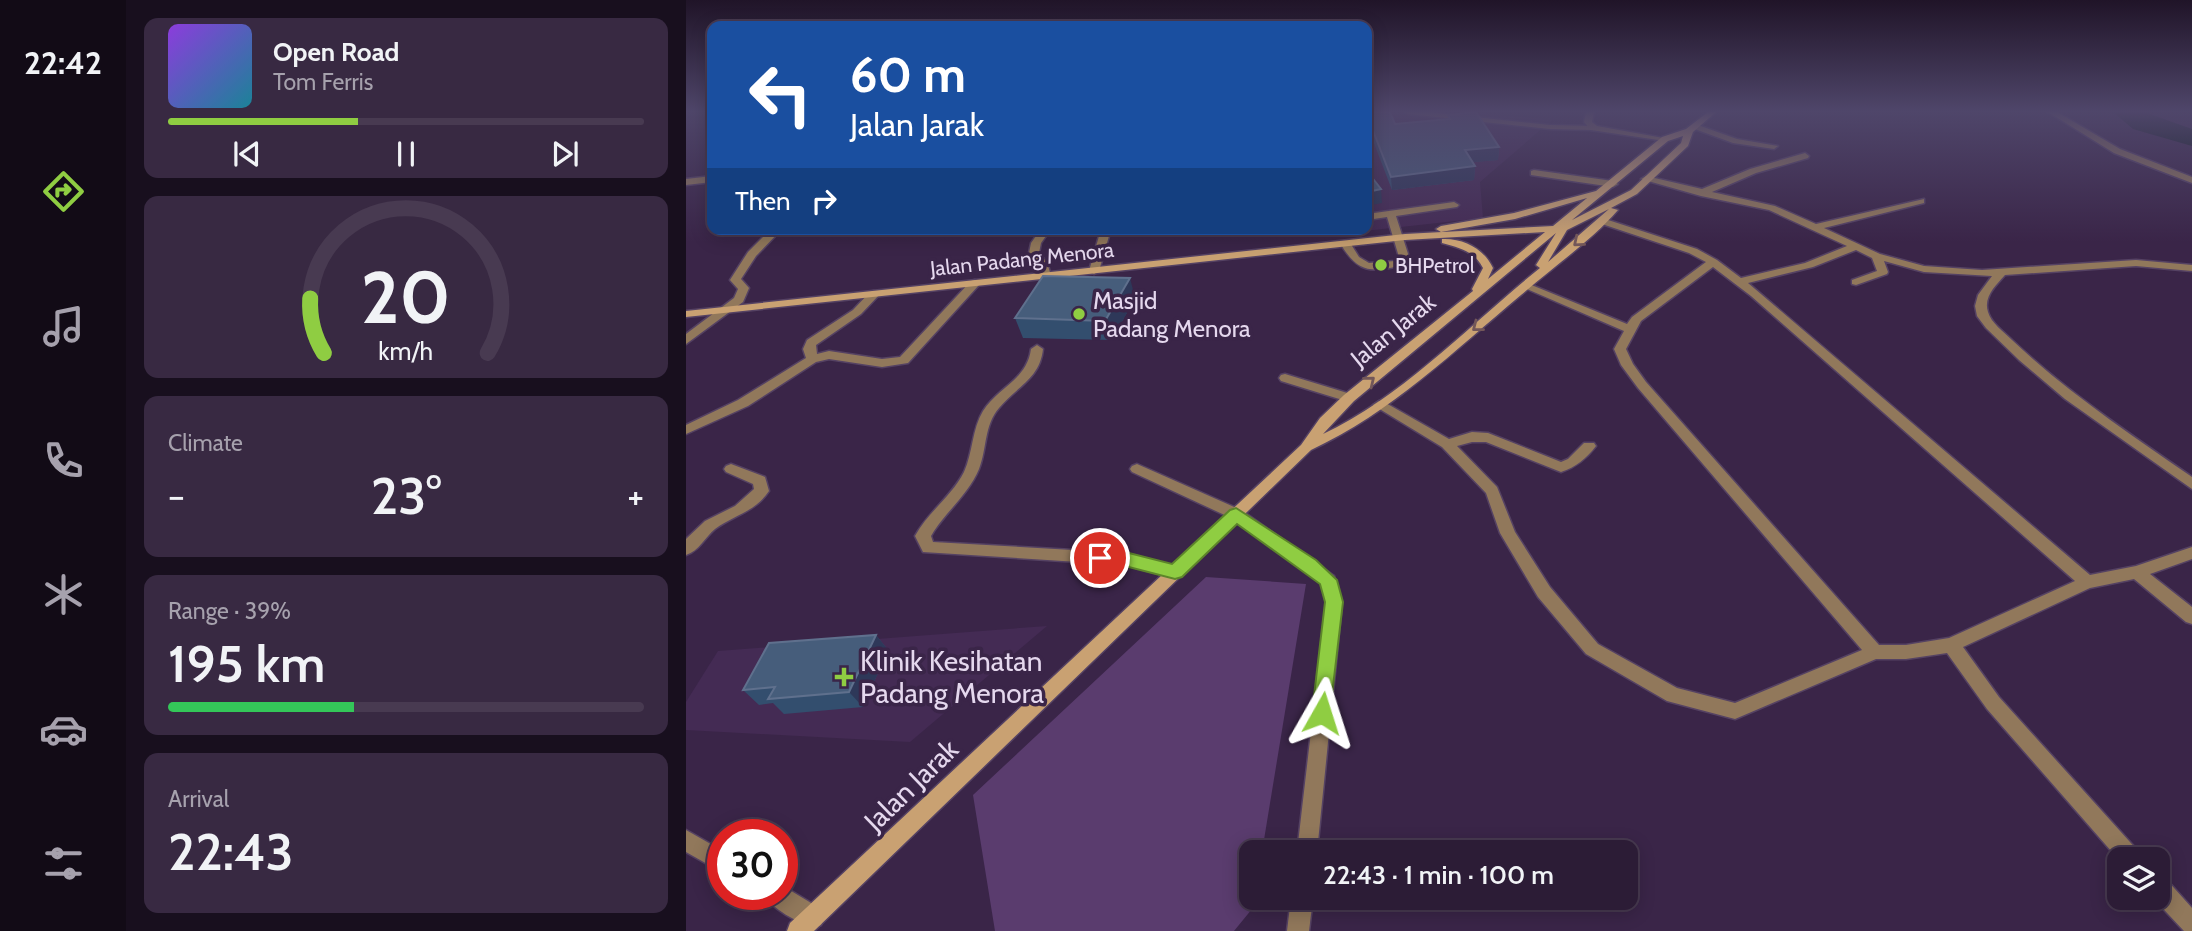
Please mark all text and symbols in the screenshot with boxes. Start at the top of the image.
text: Open Road [273,36,399,68]
text: 22:42 [24,43,102,82]
text: 60 m [850,45,966,104]
icon: left [735,49,826,140]
text: Tom Ferris [273,68,373,96]
text: Jalan Jarak [850,105,984,144]
icon: previous [228,135,266,173]
icon: pause [387,135,425,173]
icon: next [546,135,584,173]
icon: directions [39,167,88,216]
icon: right [805,182,843,220]
text: Then [735,185,791,217]
one-way arrow [1573,234,1586,246]
street label: Jalan Padang Menora [928,237,1115,281]
place label: BHPetrol [1395,253,1475,278]
text: 20 [361,254,451,342]
marker: BHPetrol [1373,257,1389,273]
place label: Masjid Padang Menora [1093,286,1251,343]
street label: Jalan Jarak [1344,287,1441,374]
icon: music [39,302,88,351]
marker: Masjid Padang Menora [1071,306,1087,322]
one-way arrow [1472,319,1485,331]
text: km/h [379,336,433,366]
one-way arrow [1362,377,1374,390]
text: Climate [168,429,243,457]
icon: phone [39,436,88,485]
text: 23° [371,464,441,527]
text: − [168,472,185,519]
text: + [627,472,644,519]
pin [1070,528,1130,588]
icon: arrive [1081,539,1119,577]
icon: climate [39,570,88,619]
text: Range · 39% [168,597,291,625]
text: 195 km [168,632,325,695]
place label: Klinik Kesihatan Padang Menora [860,644,1044,710]
marker: Klinik Kesihatan Padang Menora [834,667,854,687]
position arrow [1285,676,1359,750]
icon: car [39,705,88,754]
street label: Jalan Jarak [856,732,965,839]
text: Arrival [168,785,229,813]
speed limit sign: 30 [707,819,798,910]
text: 22:43 [168,820,294,883]
icon: filters [39,839,88,888]
map controls [2107,847,2170,910]
button: layers [2107,847,2170,910]
text: 22:43 · 1 min · 100 m [1323,859,1554,891]

